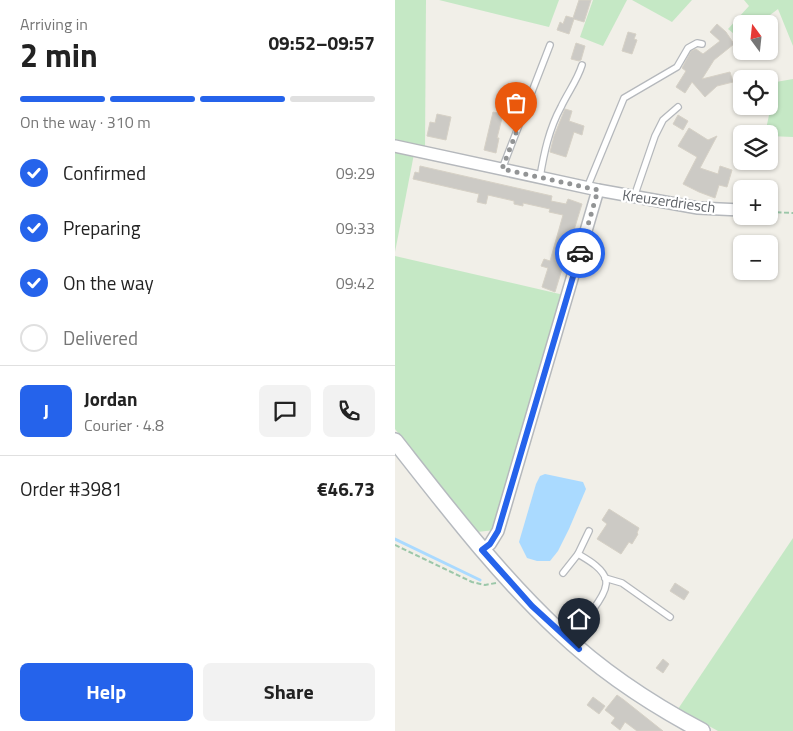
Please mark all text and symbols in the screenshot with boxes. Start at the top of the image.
text: Arriving in [20,12,88,36]
north arrow [733,15,777,60]
map controls [733,15,778,280]
text: 09:52–09:57 [268,28,375,57]
text: 2 min [20,31,98,79]
button: locate [733,70,778,115]
pin [495,82,537,133]
icon: bag [502,89,530,117]
text: On the way · 310 m [20,110,151,134]
button: layers [733,125,778,170]
text: Confirmed [63,158,146,187]
icon: check [20,159,48,187]
text: 09:29 [336,161,375,185]
button: + [733,180,778,225]
street label: Kreuzerdriesch [621,183,717,219]
text: Preparing [63,213,140,242]
icon: check [20,214,48,242]
text: 09:33 [336,216,375,240]
courier [555,228,605,278]
button: − [733,235,778,280]
icon: car [566,239,594,267]
text: On the way [63,268,154,297]
icon: check [20,269,48,297]
text: 09:42 [336,271,375,295]
text: Delivered [63,323,138,352]
text: Jordan [84,384,137,413]
button: chat [259,385,311,437]
button: phone [323,385,375,437]
text: J [43,396,49,425]
text: Courier · 4.8 [84,413,164,437]
text: Order #3981 [20,474,122,503]
text: €46.73 [317,474,375,503]
pin [558,598,600,649]
icon: home [565,605,593,633]
button: Help [20,663,193,721]
button: Share [203,663,375,721]

